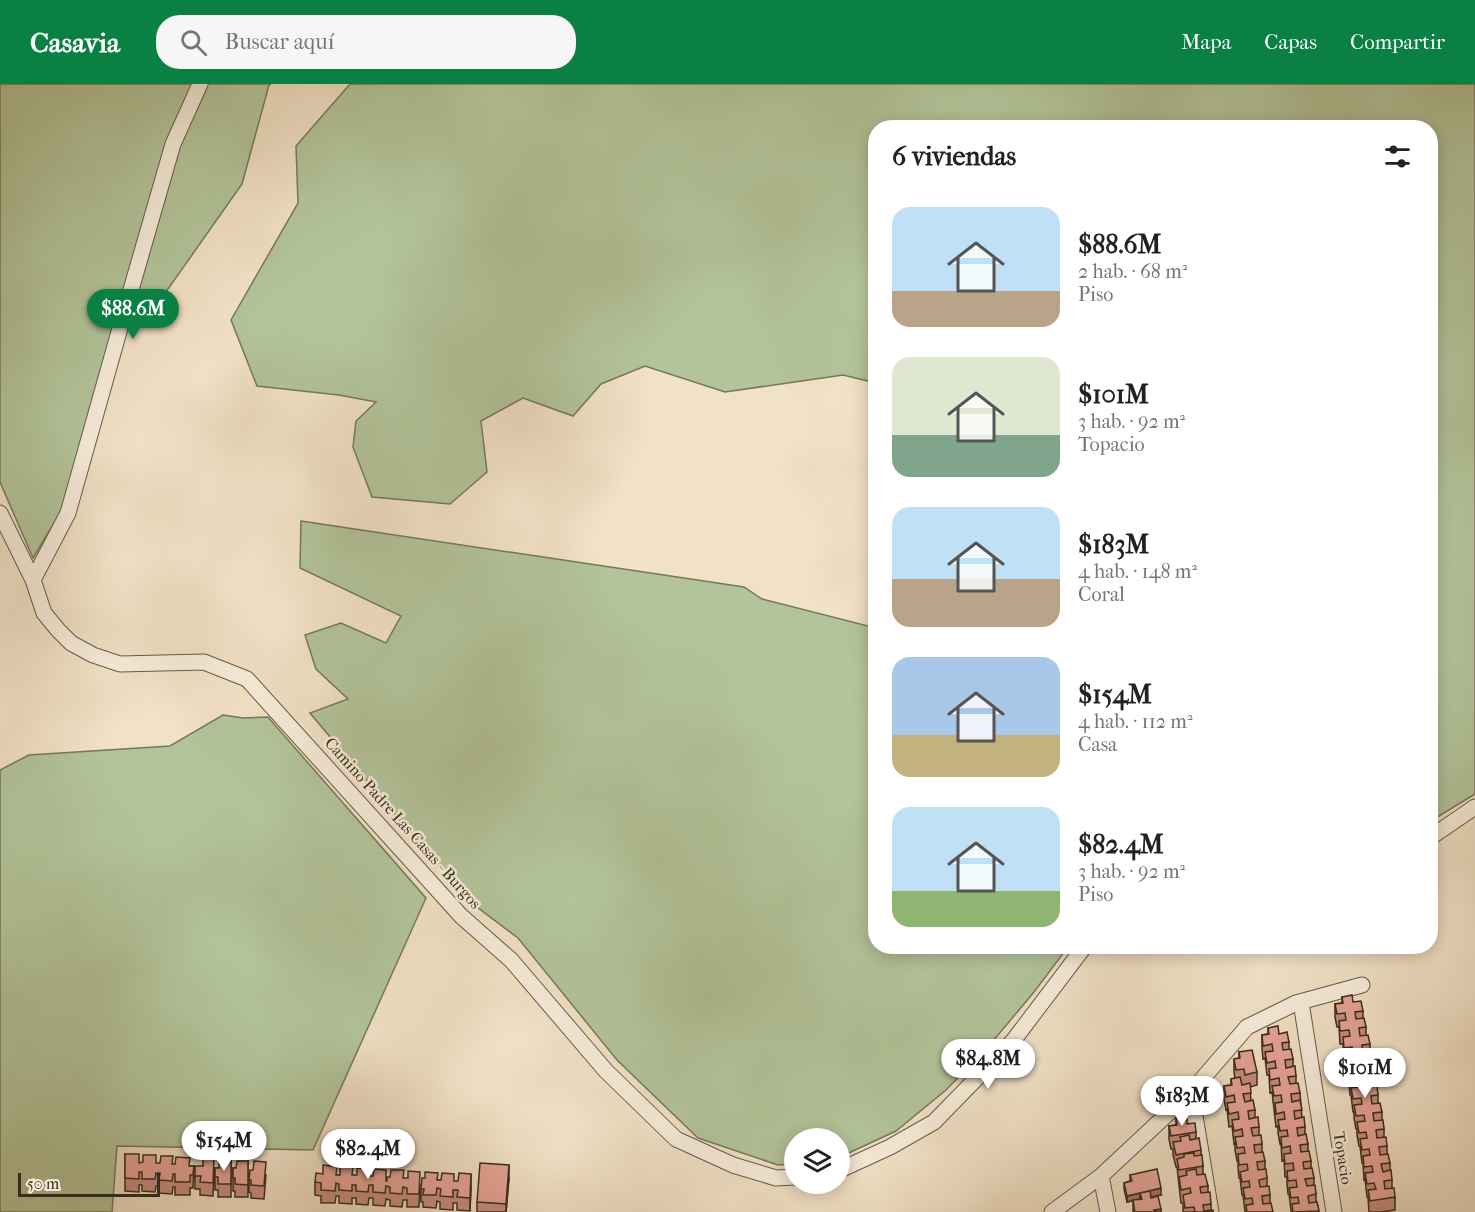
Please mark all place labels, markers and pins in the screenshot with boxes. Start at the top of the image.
pin: $88.6M [84,289,182,340]
pin: $84.8M [939,1039,1037,1090]
pin: $101M [1323,1048,1407,1099]
pin: $183M [1140,1076,1224,1127]
pin: $154M [182,1121,266,1172]
pin: $82.4M [319,1129,417,1180]

